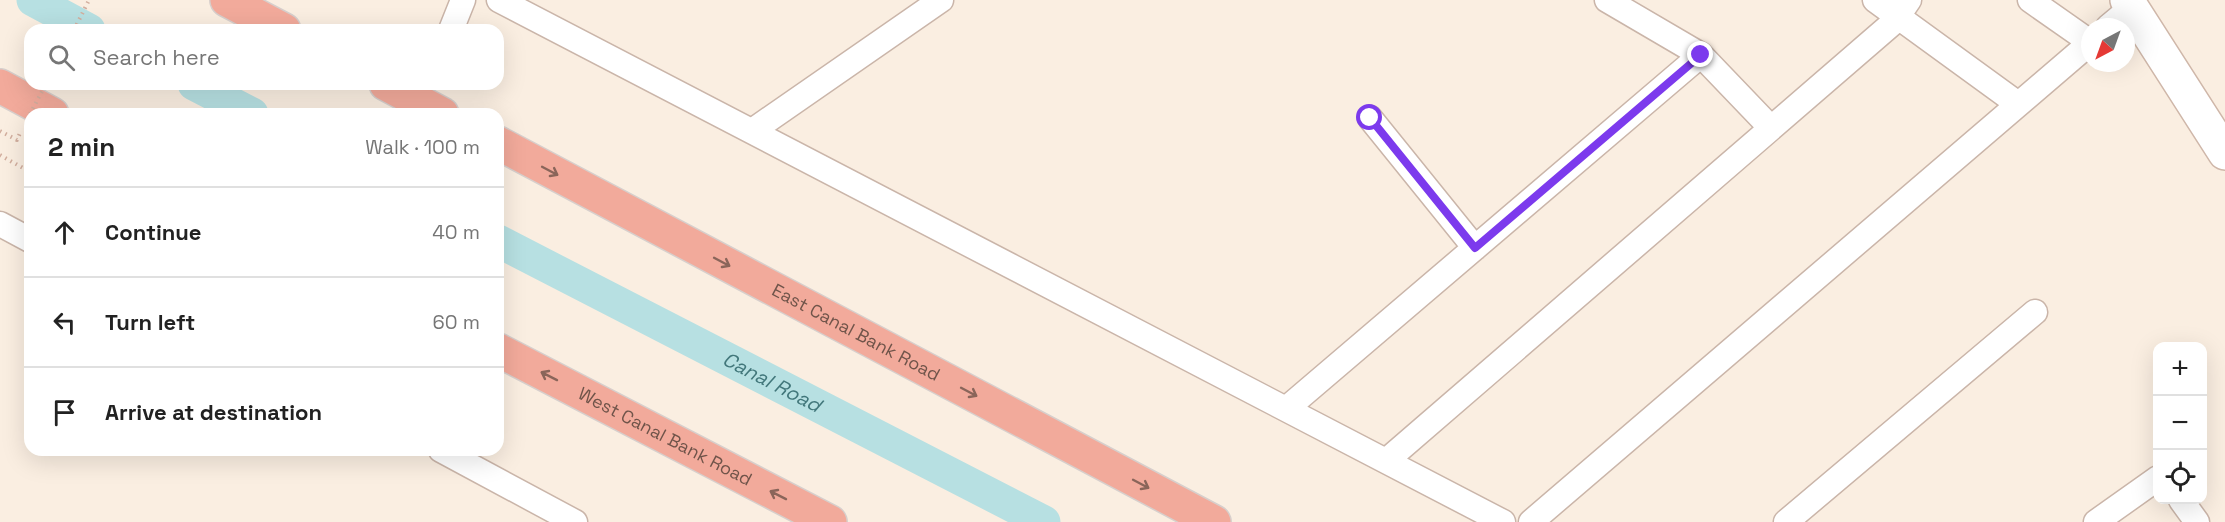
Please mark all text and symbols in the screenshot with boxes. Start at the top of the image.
north arrow [2081,18,2135,72]
search box [24,24,504,90]
icon: search [45,41,78,74]
route end [1687,41,1713,67]
text: Search here [93,43,220,71]
route start [1356,104,1382,130]
text: 2 min [48,130,115,164]
text: Walk · 100 m [365,134,480,160]
one-way arrow [540,166,558,177]
icon: ahead [48,216,81,249]
text: Continue [105,218,201,246]
text: 40 m [432,219,480,245]
one-way arrow [713,256,730,268]
street label: East Canal Bank Road [768,278,944,386]
icon: left [48,306,81,339]
text: Turn left [105,308,195,336]
text: 60 m [433,309,480,335]
map controls [2153,342,2207,504]
button: + [2153,342,2207,396]
water label: Canal Road [718,346,827,419]
one-way arrow [541,370,559,381]
street label: West Canal Bank Road [574,382,756,491]
one-way arrow [959,387,977,398]
icon: arrive [48,396,81,429]
button: − [2153,396,2207,450]
text: Arrive at destination [105,398,322,426]
button: locate [2153,450,2207,504]
one-way arrow [1132,478,1150,490]
one-way arrow [770,489,788,500]

